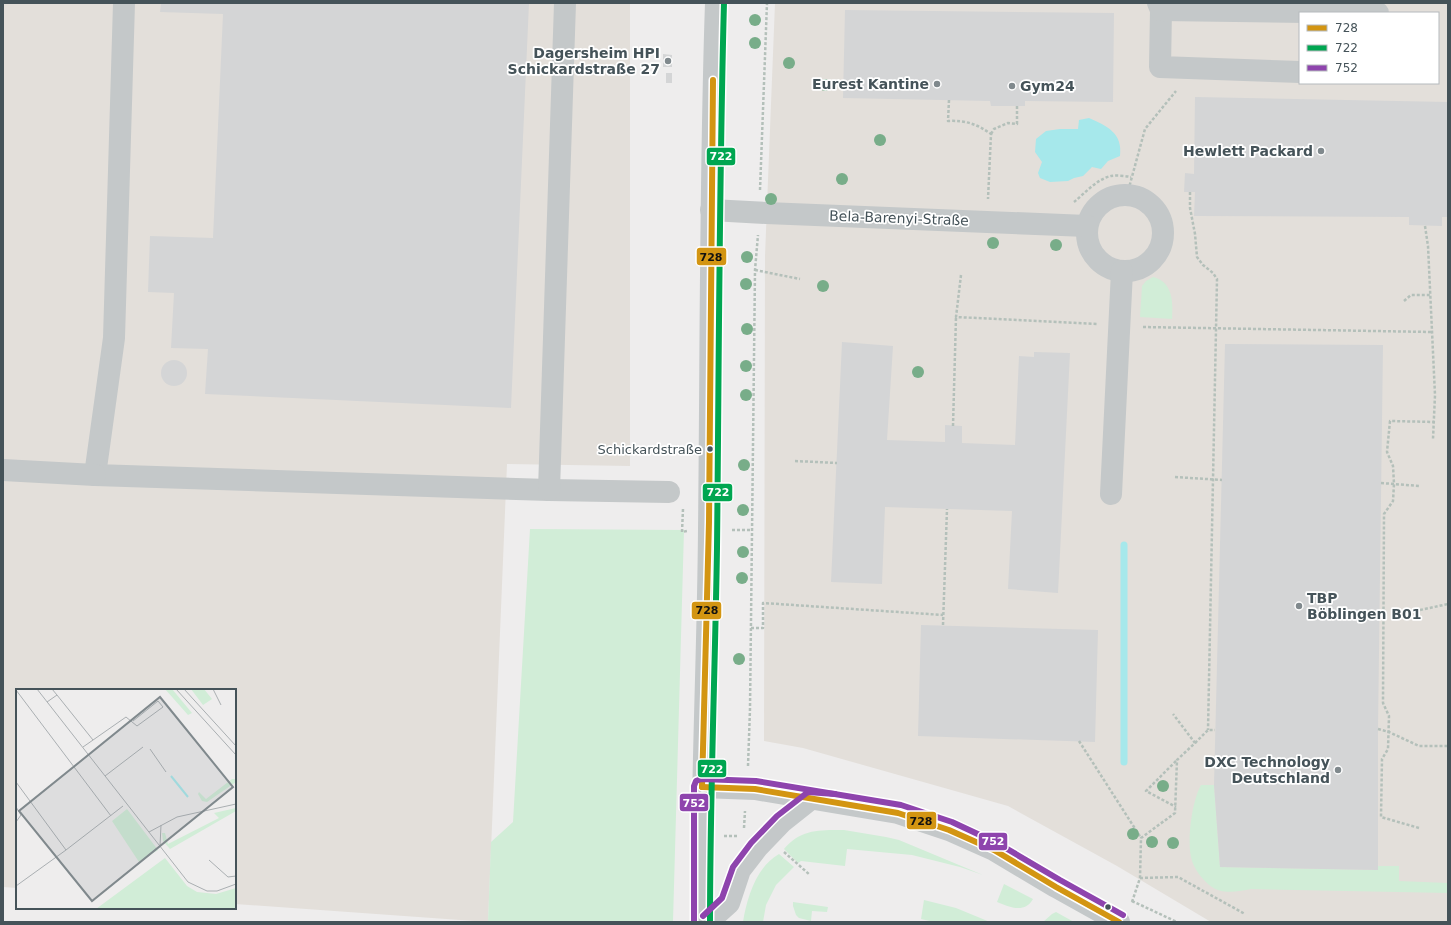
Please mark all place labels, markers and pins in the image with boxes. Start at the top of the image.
place label: Dagersheim HPI Schickardstraße 27 [508,45,660,77]
marker: Dagersheim HPI Schickardstraße 27 [663,56,673,66]
place label: Eurest Kantine [812,76,929,92]
place label: Gym24 [1020,78,1075,94]
marker: Eurest Kantine [932,79,942,89]
marker: Gym24 [1007,81,1017,91]
place label: Hewlett Packard [1183,143,1313,159]
marker: Hewlett Packard [1316,146,1326,156]
place label: Schickardstraße [598,442,702,457]
marker: Schickardstraße [705,444,715,454]
place label: TBP Böblingen B01 [1307,590,1421,622]
marker: TBP Böblingen B01 [1294,601,1304,611]
place label: DXC Technology Deutschland [1204,754,1330,786]
marker: DXC Technology Deutschland [1333,765,1343,775]
unlabelled marker [1103,902,1113,912]

